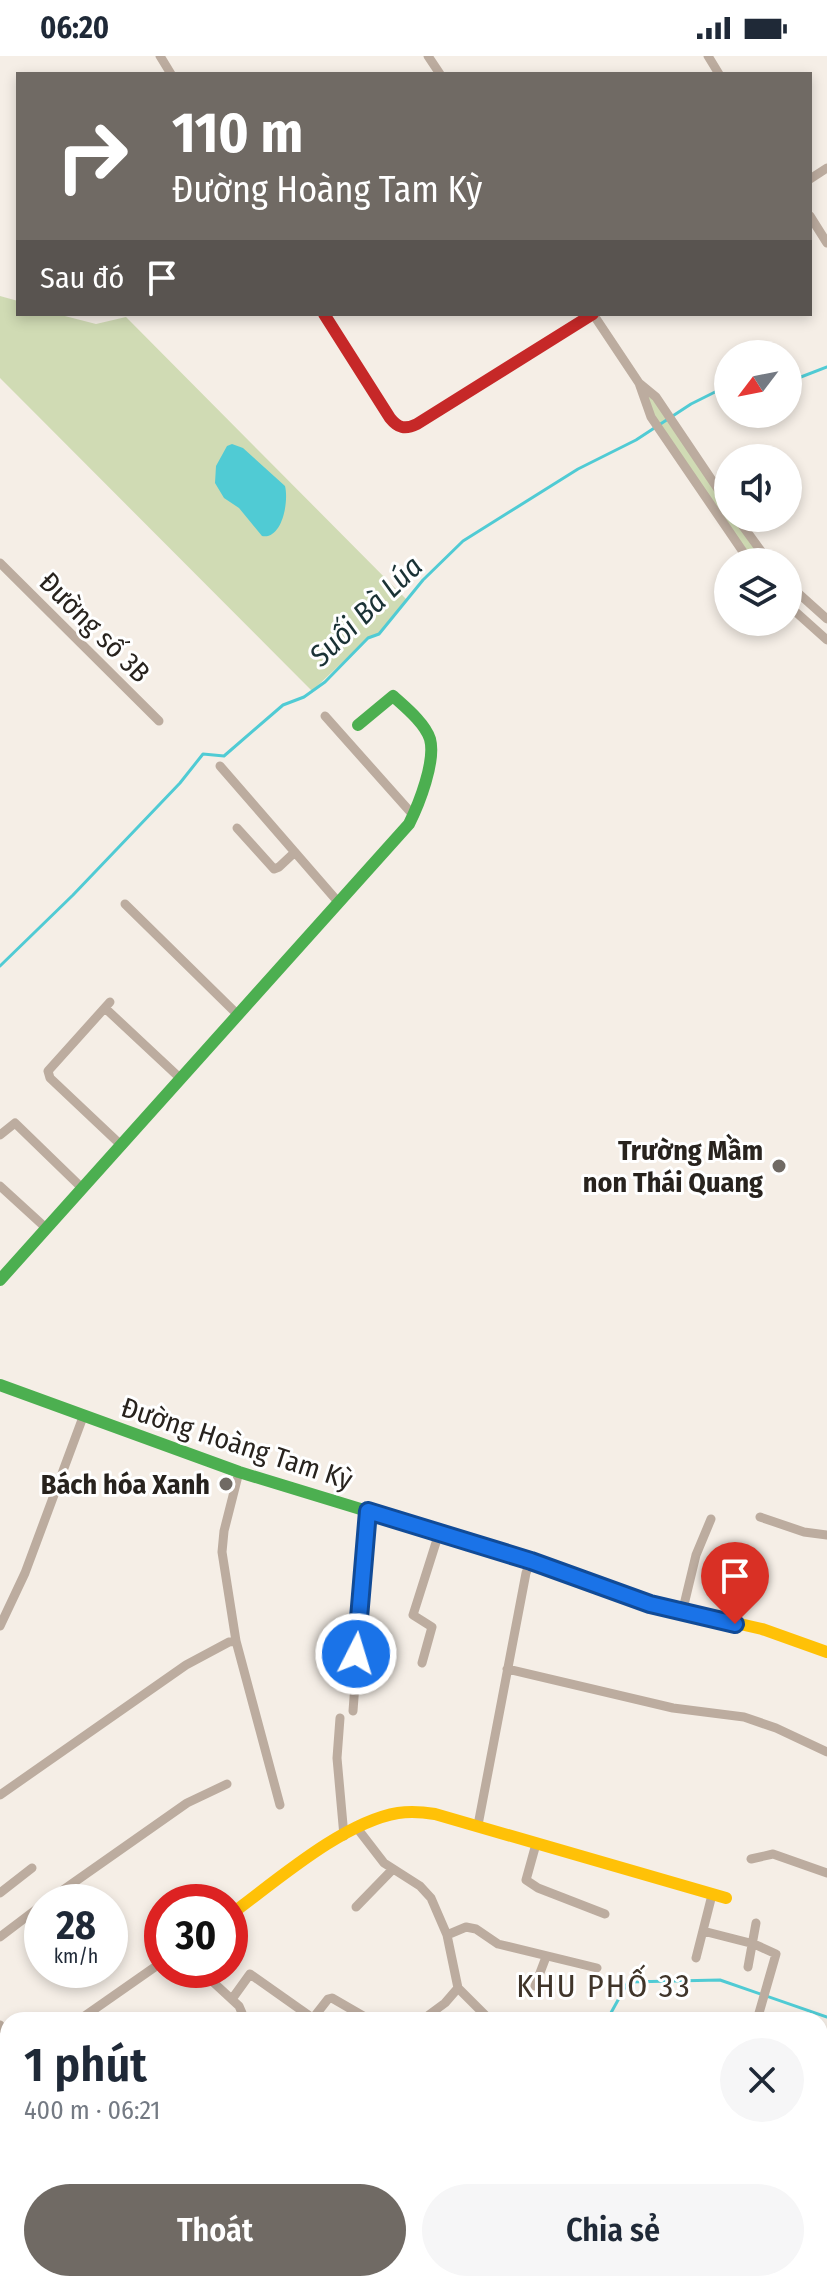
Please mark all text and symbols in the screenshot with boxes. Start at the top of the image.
text: 06:20 [40,10,109,46]
text: 110 m [172,100,303,167]
icon: right [40,104,144,208]
text: Đường Hoàng Tam Kỳ [172,168,482,212]
icon: arrive [140,256,184,300]
text: Sau đó [40,260,124,296]
north arrow [714,340,802,428]
map controls [714,340,802,636]
button: sound [714,444,802,532]
water label: Suối Bà Lúa [301,548,430,674]
button: layers [714,548,802,636]
street label: Đường số 3B [33,565,157,689]
place label: Trường Mầm non Thái Quang [583,1133,763,1199]
marker: Trường Mầm non Thái Quang [770,1157,788,1175]
street label: Đường Hoàng Tam Kỳ [117,1391,357,1497]
place label: Bách hóa Xanh [41,1468,210,1501]
marker: Bách hóa Xanh [217,1475,235,1493]
pin [701,1542,769,1624]
icon: arrive [713,1554,757,1598]
position arrow [314,1612,398,1696]
speed limit sign: 30 [144,1884,248,1988]
text: 28 [56,1902,96,1950]
text: km/h [54,1944,98,1968]
district label: KHU PHỐ 33 [516,1964,692,2005]
text: 1 phút [24,2036,147,2094]
button: close [720,2038,804,2122]
text: 400 m · 06:21 [24,2095,161,2126]
button: Thoát [24,2184,406,2276]
button: Chia sẻ [422,2184,804,2276]

